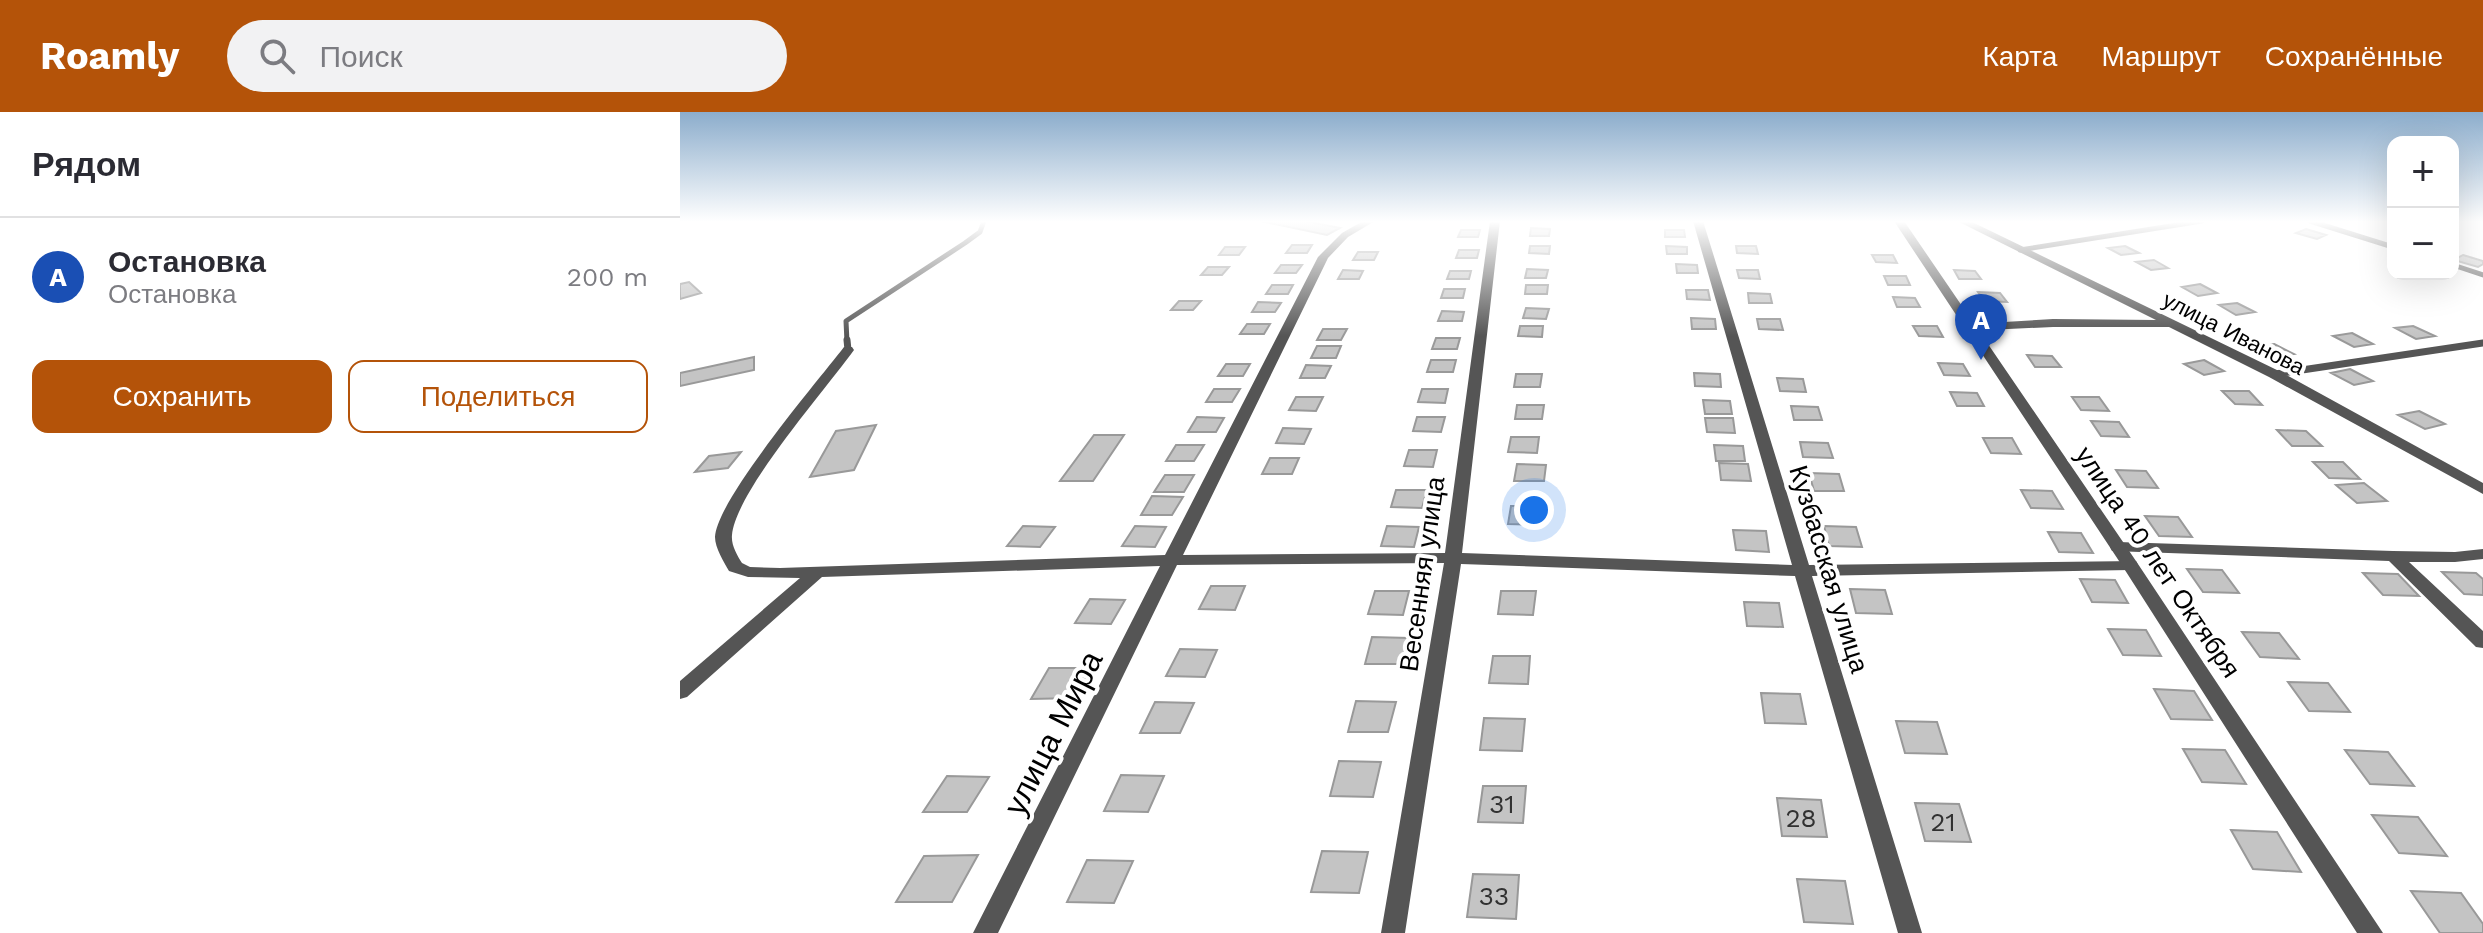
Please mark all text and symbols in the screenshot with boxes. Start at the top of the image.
search box [227,20,787,92]
text: Roamly [40,34,179,78]
icon: search [255,34,299,78]
text: Поиск [319,39,403,74]
text: Карта [1982,40,2057,73]
text: Маршрут [2101,40,2221,73]
text: Сохранённые [2265,40,2443,73]
map controls [2387,136,2459,280]
button: + [2387,136,2459,208]
text: Рядом [32,144,141,184]
button: − [2387,208,2459,280]
text: Остановка [108,244,266,279]
text: A [49,262,67,292]
text: 200 m [567,262,648,292]
text: Остановка [108,279,236,309]
street label: улица Иванова [2159,287,2309,380]
pin: A [1955,294,2007,360]
button: Сохранить [32,360,332,433]
button: Поделиться [348,360,648,433]
street label: улица 40 лет Октября [2070,441,2246,683]
street label: Кузбасская улица [1783,462,1875,677]
street label: Весенняя улица [1393,474,1451,673]
your location [1514,490,1554,530]
street label: улица Мира [995,644,1111,821]
house number: 31 [1489,789,1515,819]
house number: 28 [1785,803,1817,833]
house number: 21 [1930,807,1956,837]
house number: 33 [1479,881,1509,911]

